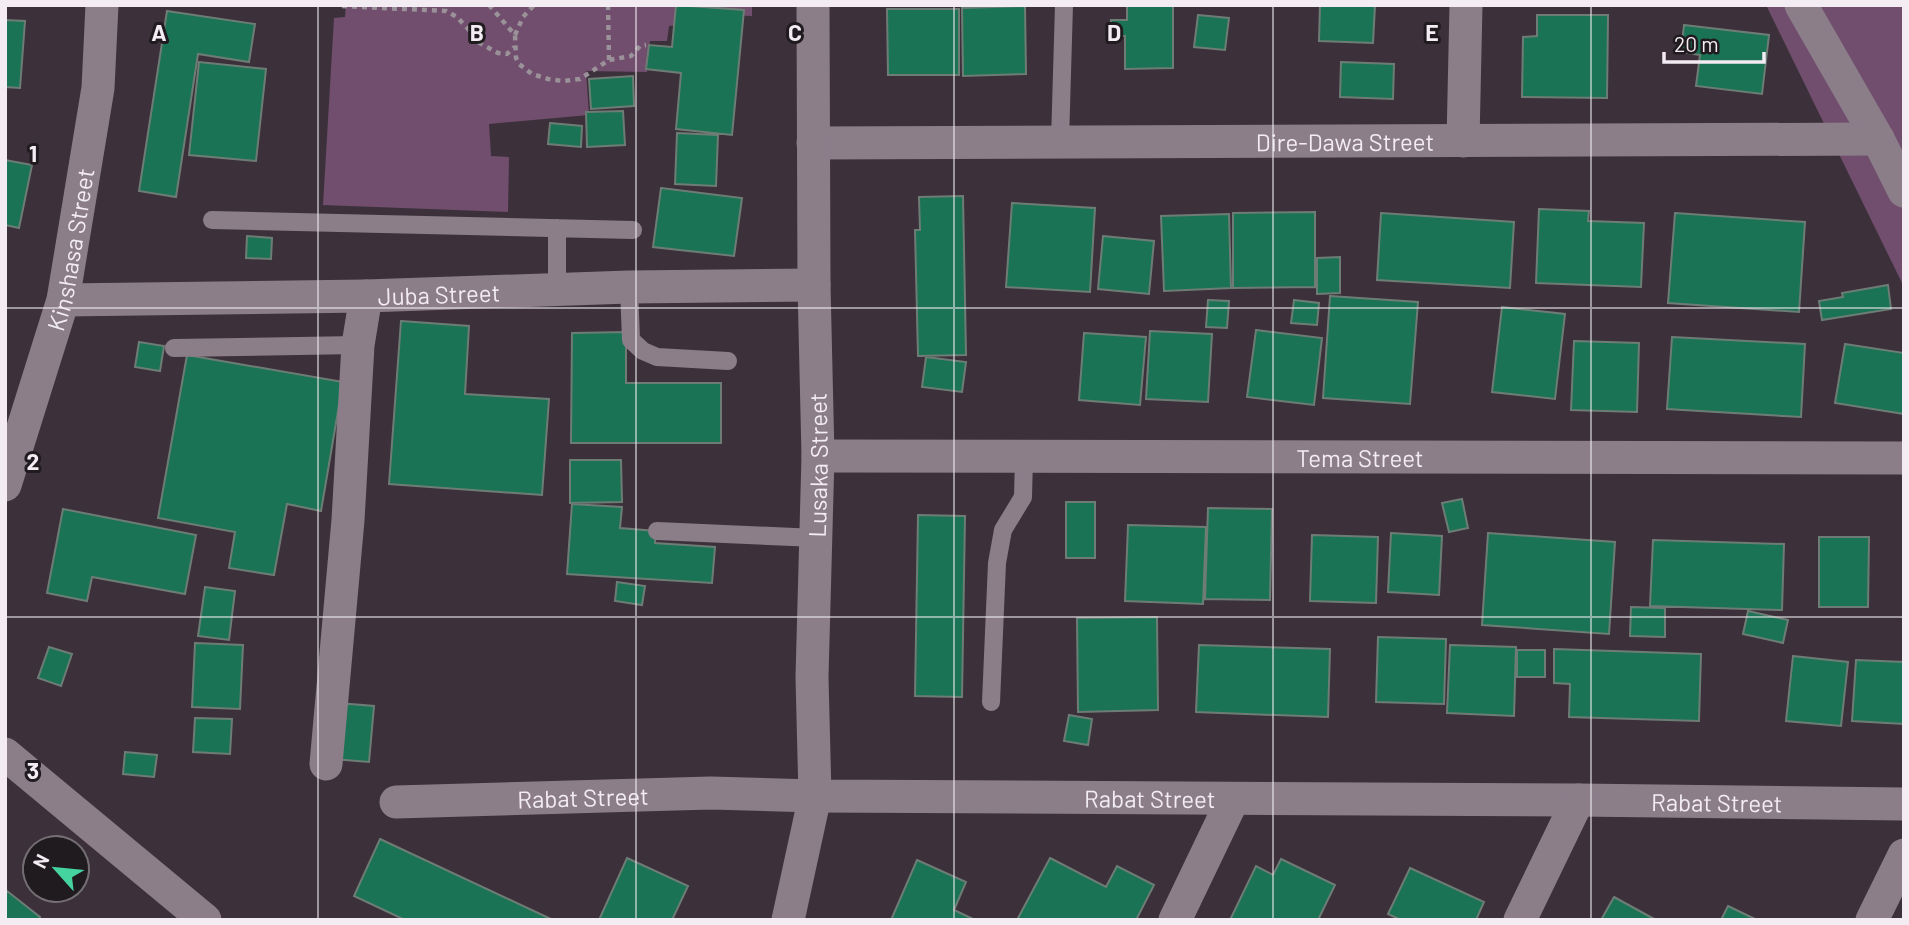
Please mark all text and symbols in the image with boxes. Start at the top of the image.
text: A [151,18,167,46]
text: B [470,18,484,46]
text: C [788,18,802,46]
text: D [1107,18,1121,46]
text: E [1425,18,1439,46]
scale bar [1664,21,1764,65]
text: 20 m [1674,31,1719,56]
street label: Dire-Dawa Street [1256,126,1434,156]
text: 1 [29,139,37,167]
street label: Kinshasa Street [40,166,99,334]
street label: Juba Street [377,277,501,310]
street label: Lusaka Street [801,392,833,538]
street label: Tema Street [1296,442,1424,472]
text: 2 [27,447,39,475]
text: 3 [27,756,39,784]
street label: Rabat Street [517,780,649,813]
street label: Rabat Street [1084,783,1216,813]
street label: Rabat Street [1651,786,1783,817]
north arrow [21,834,91,904]
text: N [27,850,54,872]

